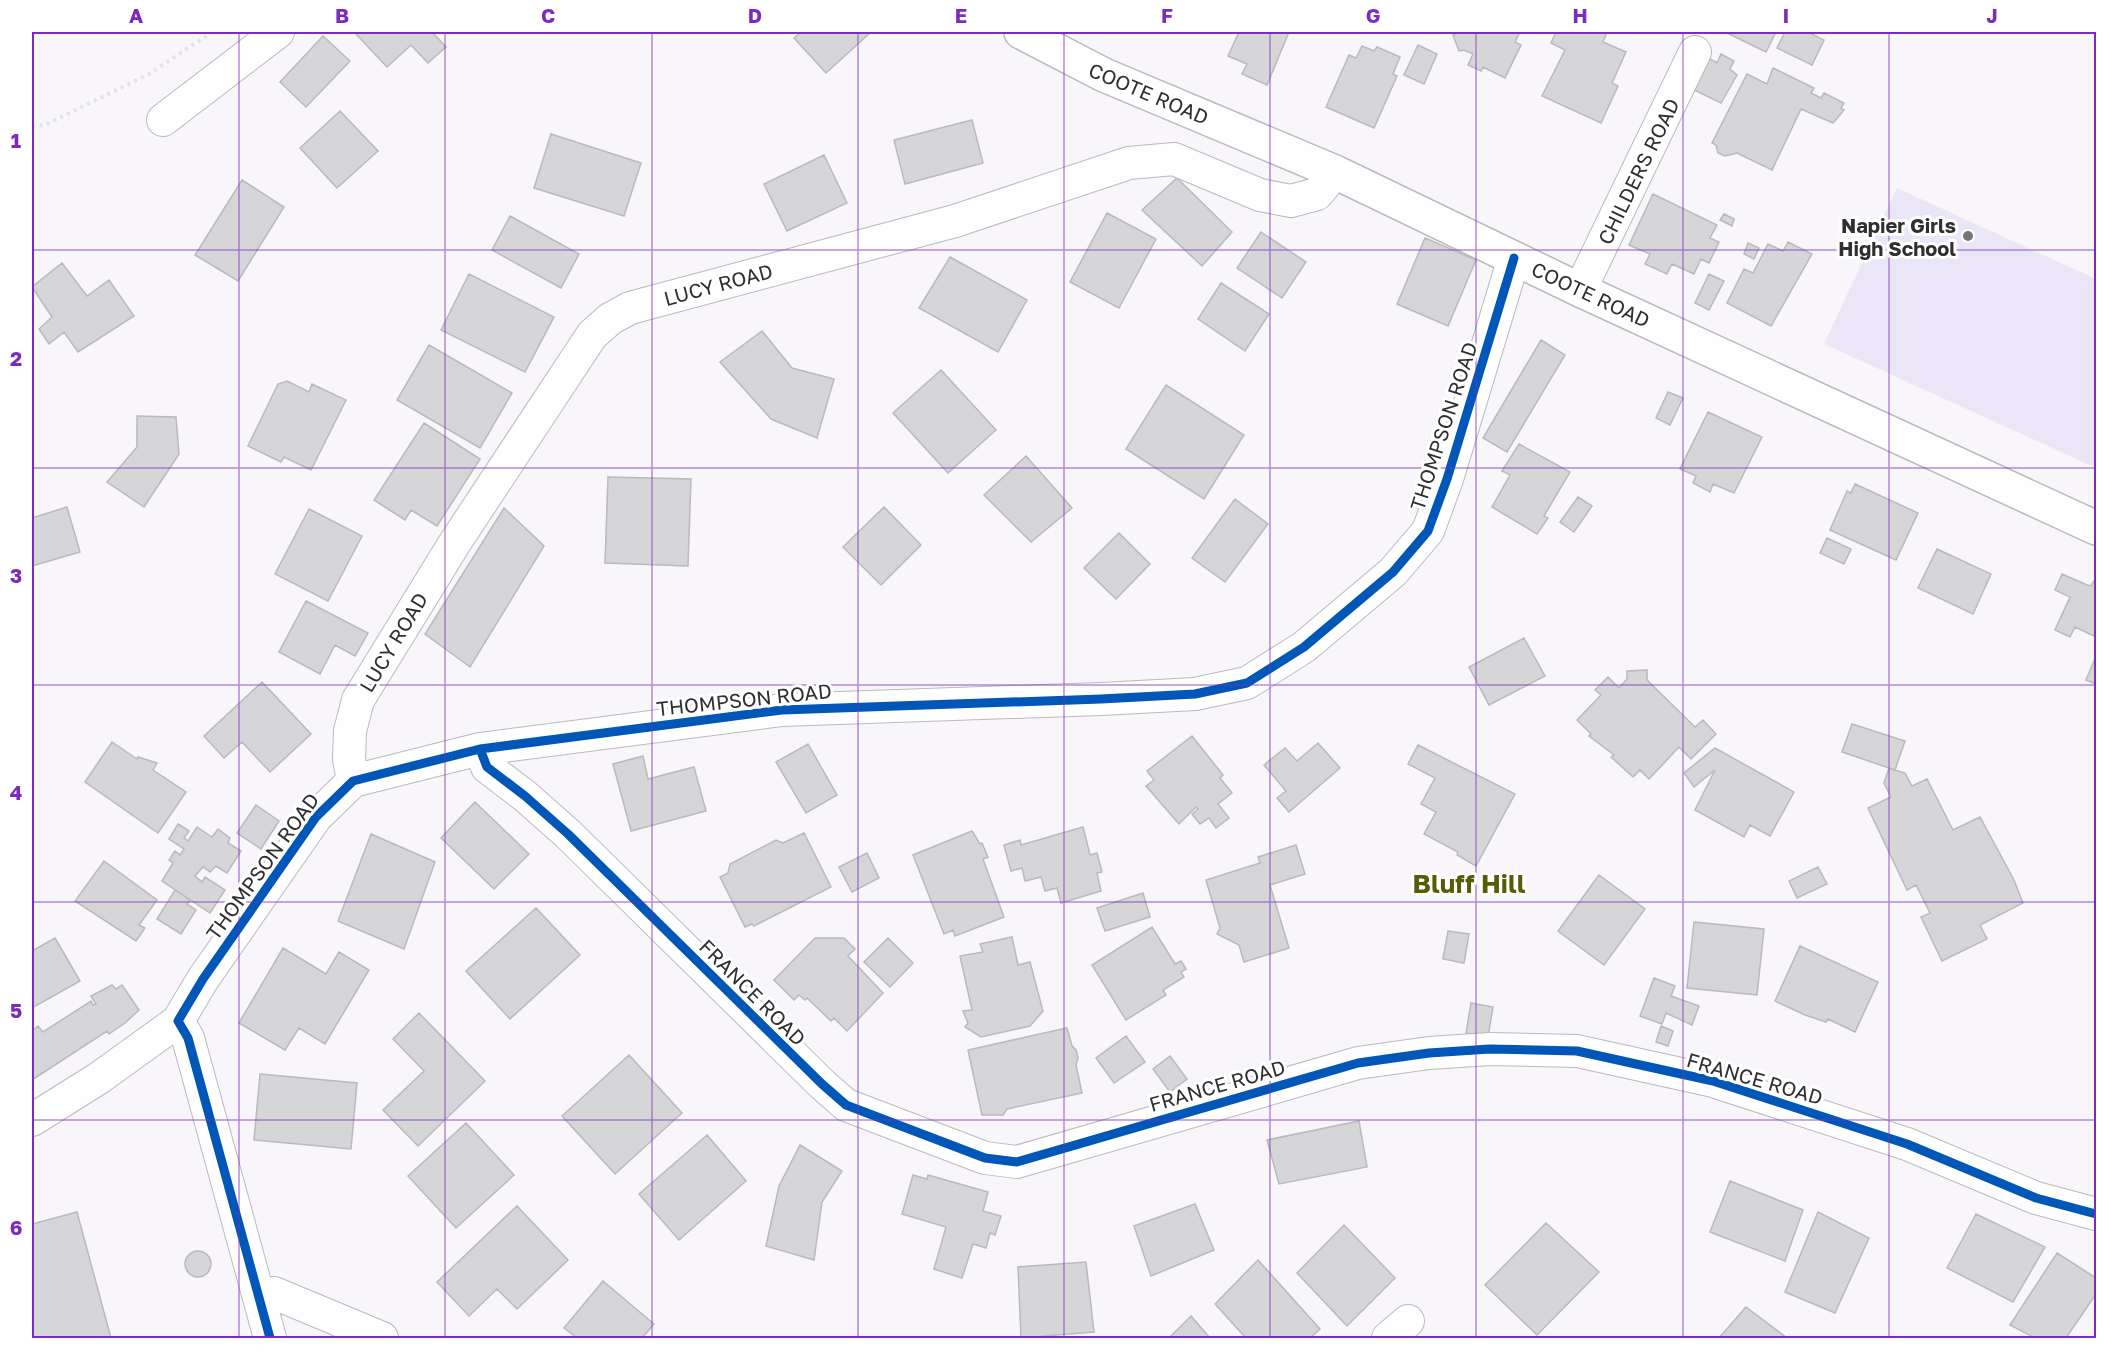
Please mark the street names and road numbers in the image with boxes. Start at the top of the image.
street label: COOTE ROAD [1085,57,1213,129]
street label: CHILDERS ROAD [1592,94,1684,248]
street label: COOTE ROAD [1528,256,1654,332]
street label: LUCY ROAD [661,258,775,310]
street label: THOMPSON ROAD [1404,339,1482,513]
street label: LUCY ROAD [354,588,432,696]
street label: THOMPSON ROAD [655,678,833,720]
street label: THOMPSON ROAD [201,788,323,944]
street label: FRANCE ROAD [695,934,811,1050]
street label: FRANCE ROAD [1684,1047,1826,1109]
street label: FRANCE ROAD [1146,1054,1288,1116]

